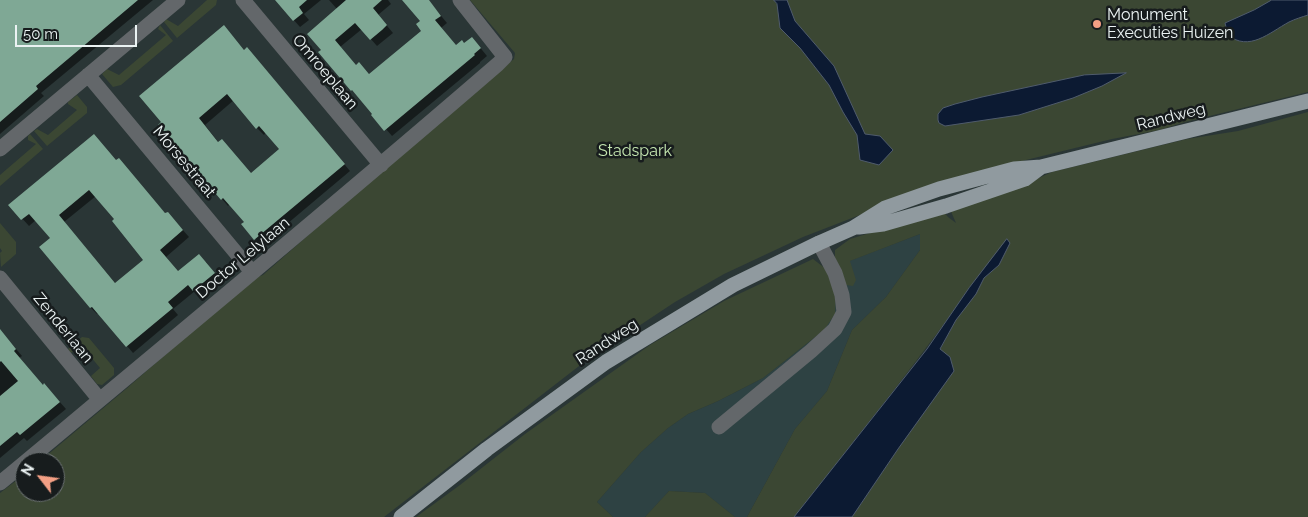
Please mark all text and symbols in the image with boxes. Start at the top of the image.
place label: Monument Executies Huizen [1107,5,1233,43]
scale bar [18,15,140,47]
marker: Monument Executies Huizen [1091,18,1103,30]
text: 50 m [23,25,58,43]
street label: Omroeplaan [288,31,362,113]
street label: Randweg [1135,99,1207,135]
street label: Morsestraat [149,122,219,202]
park label: Stadspark [598,141,672,161]
street label: Doctor Lelylaan [192,213,294,303]
street label: Zenderlaan [29,289,97,367]
street label: Randweg [572,315,642,369]
north arrow [15,452,65,502]
text: N [18,461,37,479]

